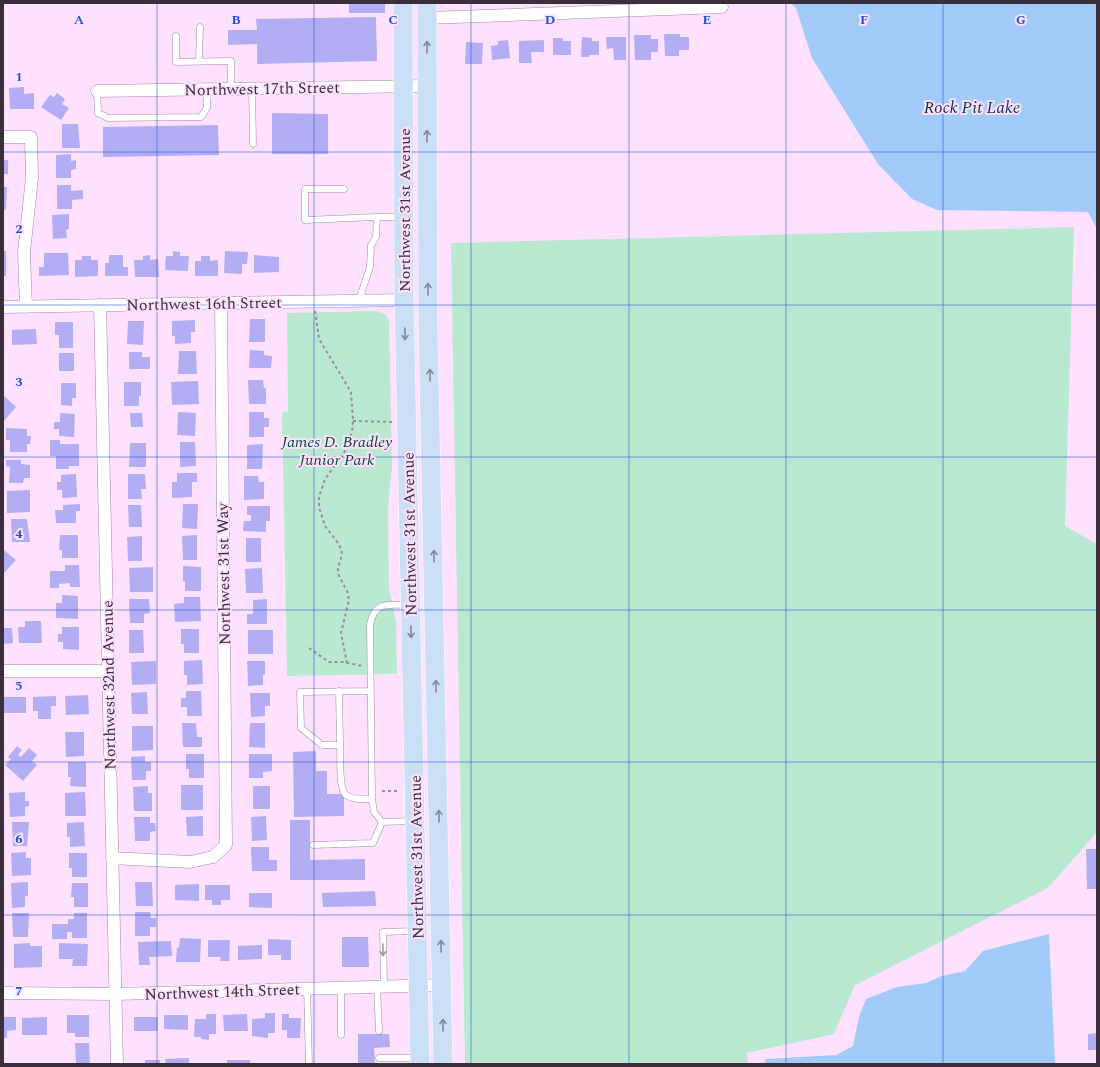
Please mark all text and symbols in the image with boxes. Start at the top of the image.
text: A [74,10,84,30]
text: B [231,10,241,30]
text: C [388,10,398,30]
text: D [545,10,555,30]
text: E [703,10,712,30]
text: F [860,10,868,30]
text: G [1016,10,1026,30]
one-way arrow [423,41,431,54]
text: 1 [15,67,23,87]
street label: Northwest 17th Street [184,76,340,102]
water label: Rock Pit Lake [924,95,1020,121]
street label: Northwest 31st Avenue [393,128,417,292]
one-way arrow [423,130,431,143]
text: 2 [15,219,23,239]
one-way arrow [424,283,432,296]
street label: Northwest 16th Street [126,291,282,317]
one-way arrow [401,327,409,340]
one-way arrow [426,369,433,382]
text: 3 [15,372,23,392]
park label: James D. Bradley Junior Park [281,430,392,472]
street label: Northwest 31st Avenue [397,452,423,616]
street label: Northwest 31st Way [211,501,237,645]
text: 4 [15,524,23,544]
one-way arrow [430,550,437,563]
street label: Northwest 32nd Avenue [96,600,122,770]
one-way arrow [407,625,415,638]
text: 5 [15,676,23,696]
one-way arrow [432,680,440,693]
street label: Northwest 31st Avenue [404,775,430,939]
one-way arrow [435,810,443,823]
text: 6 [15,829,23,849]
one-way arrow [437,940,445,953]
one-way arrow [379,943,387,956]
street label: Northwest 14th Street [144,977,301,1007]
text: 7 [15,981,23,1001]
one-way arrow [439,1019,447,1032]

